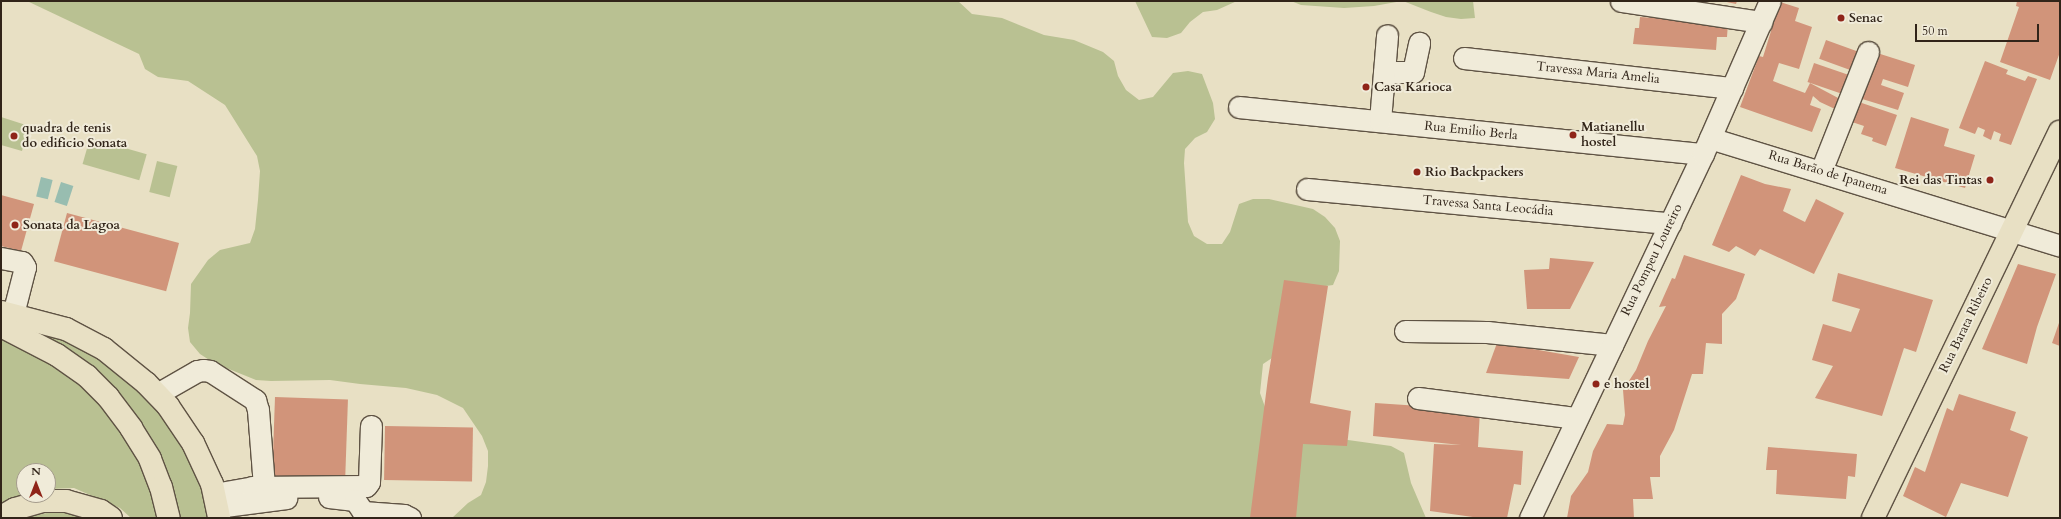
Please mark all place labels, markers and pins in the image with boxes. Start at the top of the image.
place label: Senac [1849,10,1883,26]
marker: Senac [1836,13,1846,23]
place label: Casa Karioca [1374,79,1452,95]
marker: Casa Karioca [1361,82,1371,92]
place label: Matianellu hostel [1581,120,1645,151]
place label: quadra de tenis do edificio Sonata [22,121,127,152]
marker: Matianellu hostel [1568,130,1578,140]
marker: quadra de tenis do edificio Sonata [9,131,19,141]
place label: Rio Backpackers [1425,164,1524,180]
marker: Rio Backpackers [1412,167,1422,177]
place label: Rei das Tintas [1899,172,1982,188]
marker: Rei das Tintas [1985,175,1995,185]
place label: Sonata da Lagoa [23,217,120,233]
marker: Sonata da Lagoa [10,220,20,230]
place label: e hostel [1604,376,1649,392]
marker: e hostel [1591,379,1601,389]

